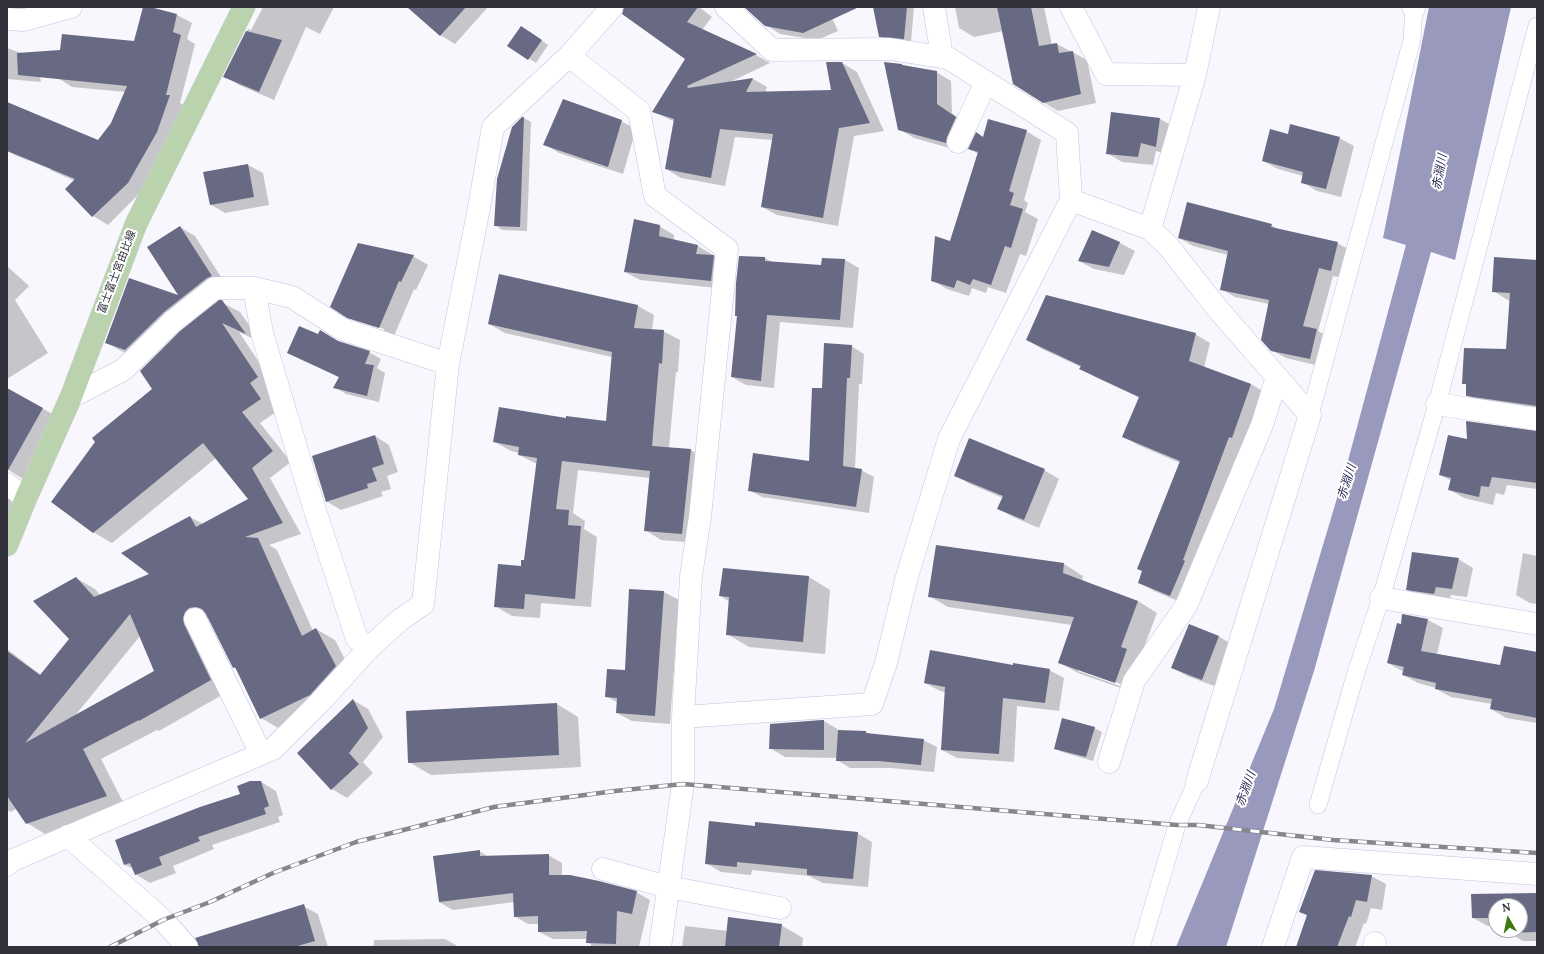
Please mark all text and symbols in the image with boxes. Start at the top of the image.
water label: 赤淵川 [1430,153,1450,191]
street label: 富士富士宮由比線 [95,229,139,315]
water label: 赤淵川 [1335,463,1359,501]
water label: 赤淵川 [1233,770,1259,808]
north arrow [1488,898,1528,938]
text: N [1501,900,1512,915]

